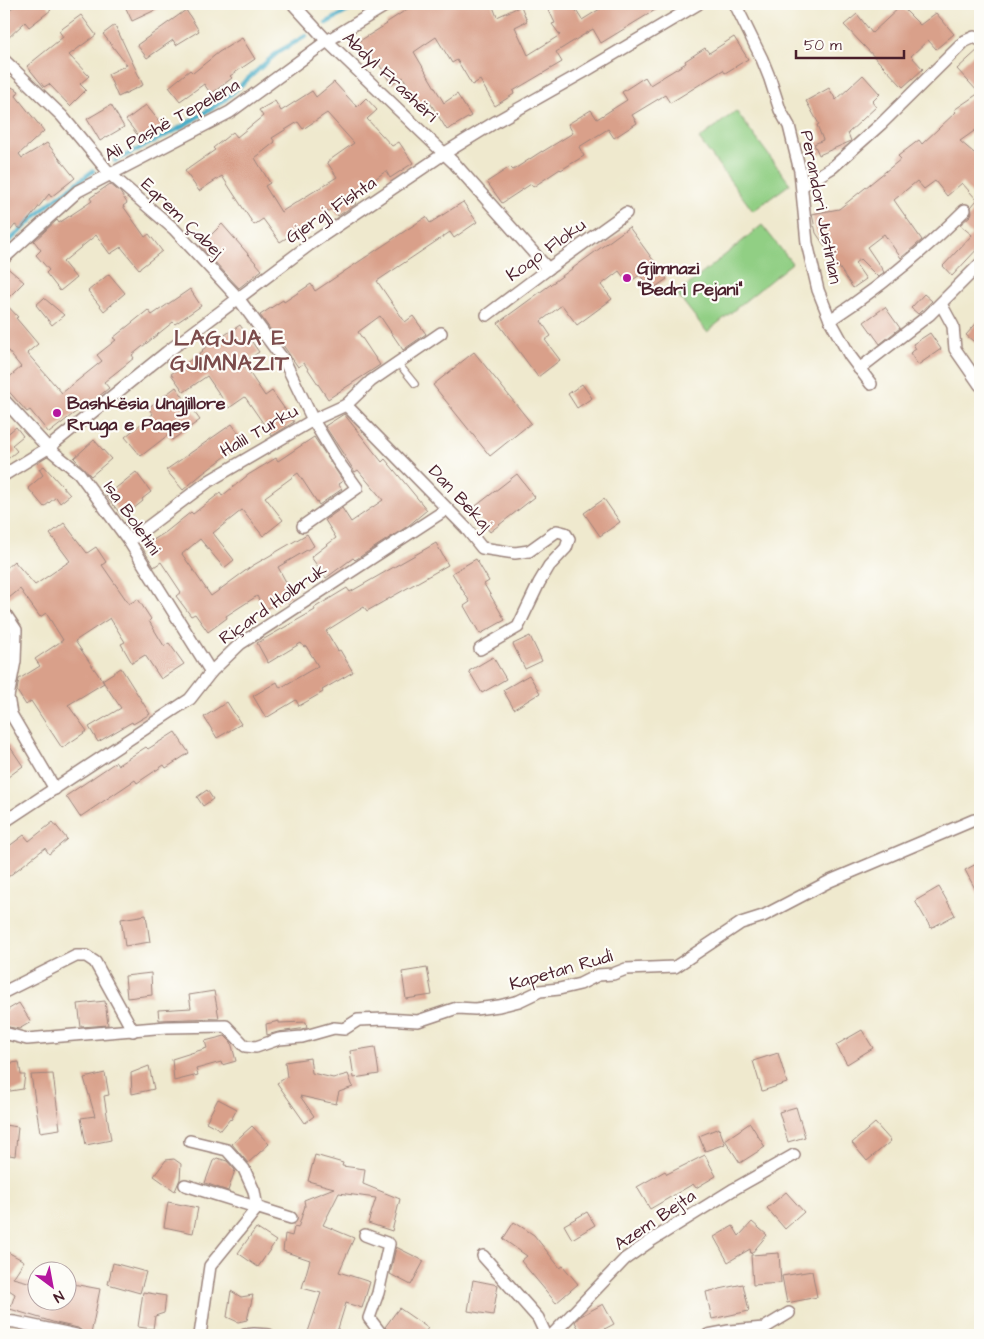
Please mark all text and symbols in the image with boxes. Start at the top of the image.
street label: Abdyl Frashëri [336,26,444,129]
scale bar [796,28,904,60]
text: 50 m [804,35,842,56]
street label: Ali Pashë Tepelena [100,72,244,168]
street label: Perandori Justinian [794,128,848,286]
street label: Gjergj Fishta [281,170,382,250]
street label: Eqrem Çabej [135,172,229,264]
street label: Koqo Floku [501,212,591,288]
place label: Gjimnazi "Bedri Pejani" [637,256,743,302]
marker: Gjimnazi "Bedri Pejani" [621,272,633,284]
district label: LAGJJA E GJIMNAZIT [170,323,290,379]
place label: Bashkësia Ungjillore Rruga e Paqes [67,391,226,438]
street label: Halil Turku [215,399,303,463]
marker: Bashkësia Ungjillore Rruga e Paqes [51,407,63,419]
street label: Dan Bekaj [423,459,498,537]
street label: Isa Boletini [97,476,167,560]
street label: Riçard Holbruk [214,557,332,651]
street label: Kapetan Rudi [506,943,616,997]
street label: Azem Bejta [609,1183,701,1257]
north arrow [28,1262,78,1312]
text: N [49,1285,67,1307]

